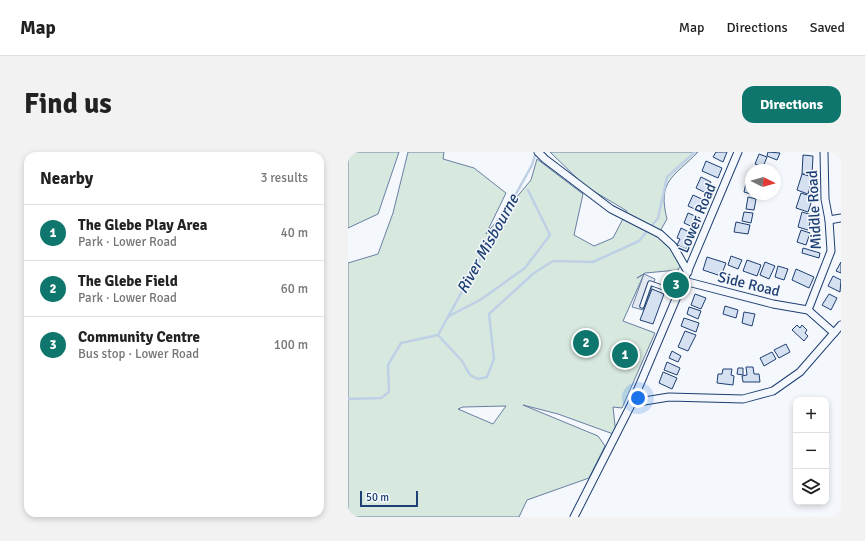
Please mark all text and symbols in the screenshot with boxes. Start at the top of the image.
text: Map [20,16,56,40]
text: Map [679,19,705,36]
text: Directions [727,19,788,36]
text: Saved [810,19,845,36]
button: Directions [742,86,841,123]
text: Find us [24,87,112,121]
north arrow [745,164,781,200]
text: Nearby [40,168,93,189]
text: 3 results [260,170,308,186]
street label: Middle Road [803,170,825,250]
street label: Lower Road [674,180,720,256]
water label: River Misbourne [452,190,524,297]
text: The Glebe Play Area [78,216,207,234]
text: 1 [49,225,57,241]
text: 40 m [281,225,308,241]
text: Park · Lower Road [78,234,177,250]
street label: Side Road [716,268,782,300]
pin: 3 [663,270,689,300]
text: The Glebe Field [78,272,178,290]
text: 2 [49,281,57,297]
text: 60 m [281,281,308,297]
text: Park · Lower Road [78,290,177,306]
text: Community Centre [78,328,200,346]
pin: 2 [573,328,599,358]
text: 3 [49,337,57,353]
text: 100 m [274,337,308,353]
pin: 1 [612,340,638,370]
text: Bus stop · Lower Road [78,346,199,362]
your location [628,388,648,408]
map controls [793,397,829,505]
button: + [793,397,829,433]
button: − [793,433,829,469]
button: layers [793,469,829,505]
scale bar [360,489,418,508]
text: 50 m [366,491,389,504]

